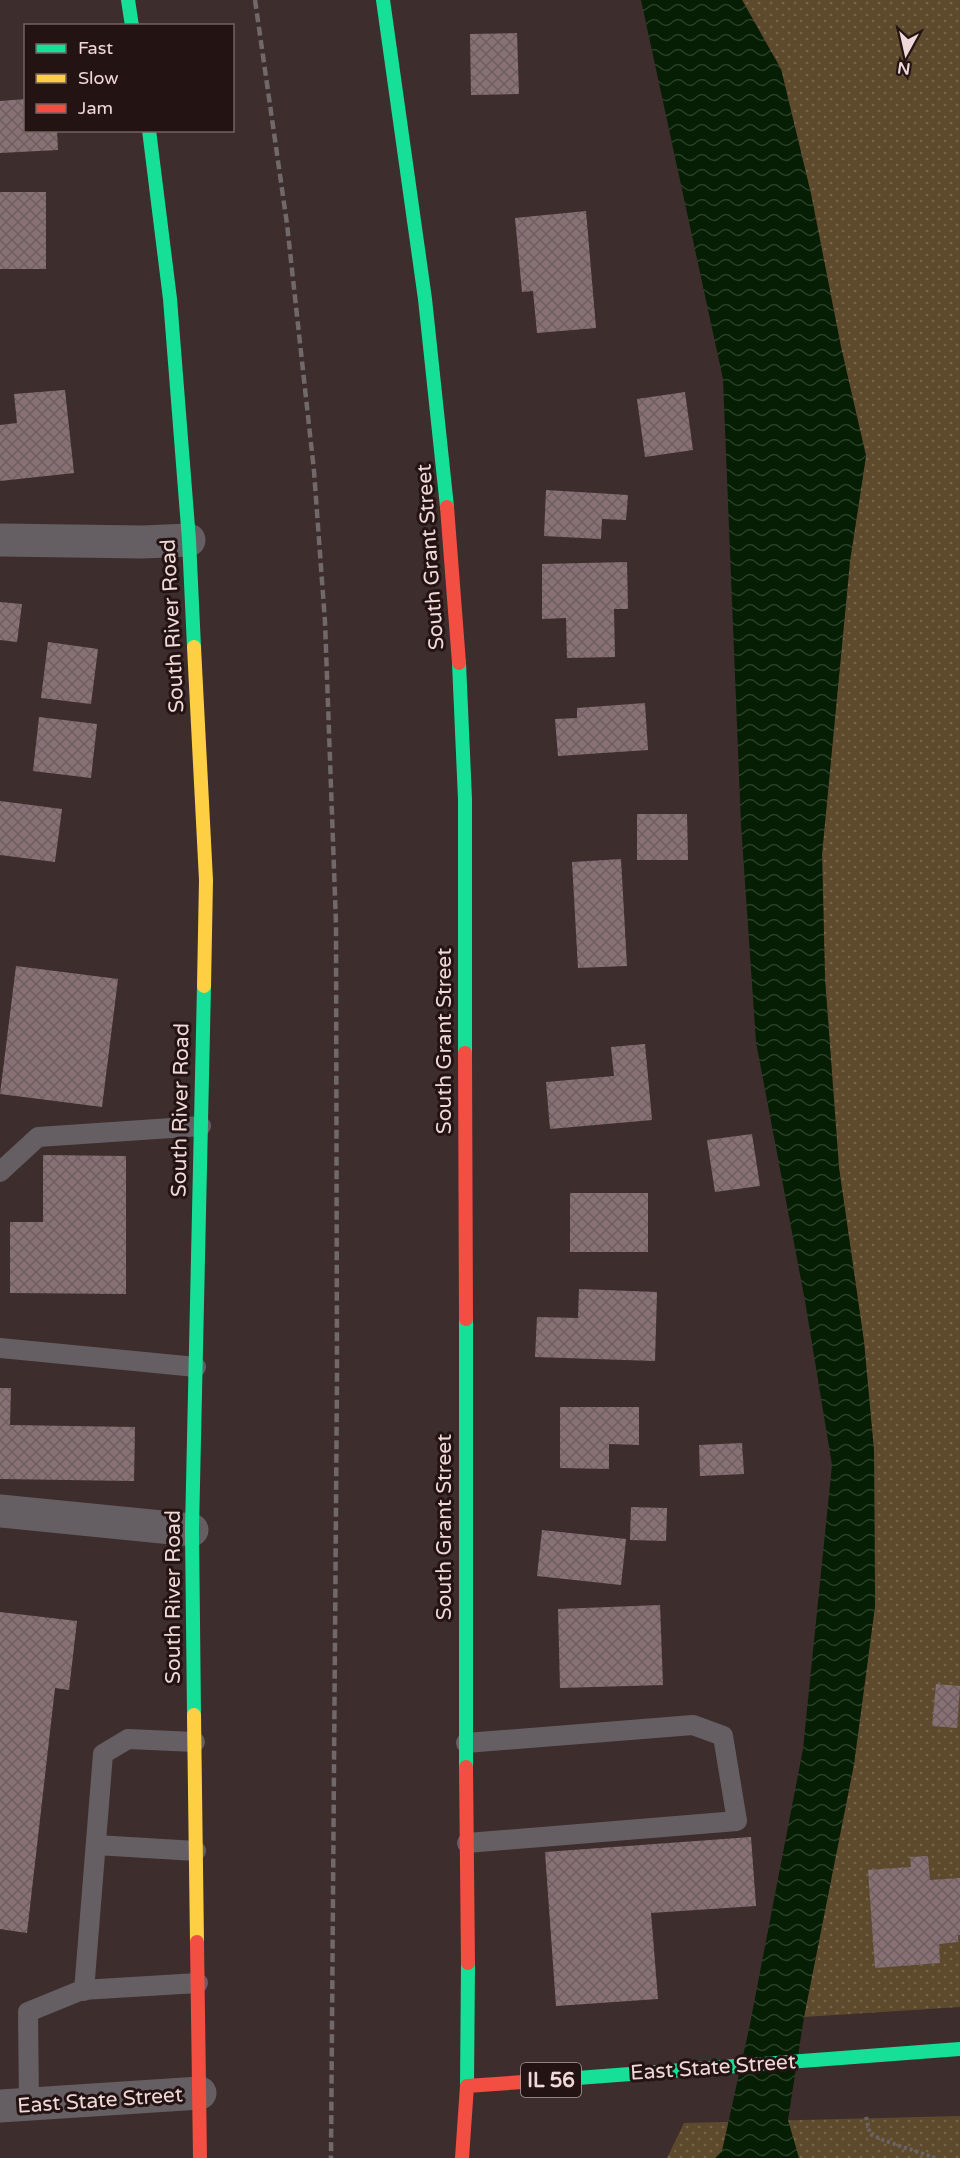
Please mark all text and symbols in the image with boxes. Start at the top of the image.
legend [24,24,234,132]
north arrow [876,24,936,84]
text: Fast [78,37,113,59]
text: N [896,57,912,79]
text: Slow [78,67,119,89]
text: Jam [78,97,113,119]
street label: South Grant Street [412,463,449,651]
street label: South River Road [155,538,190,714]
street label: South Grant Street [432,948,457,1134]
street label: South River Road [166,1023,195,1197]
street label: South Grant Street [432,1434,457,1620]
street label: South River Road [161,1510,186,1684]
street label: East State Street [629,2049,797,2086]
road number: IL 56 [521,2063,581,2097]
street label: East State Street [16,2082,184,2119]

